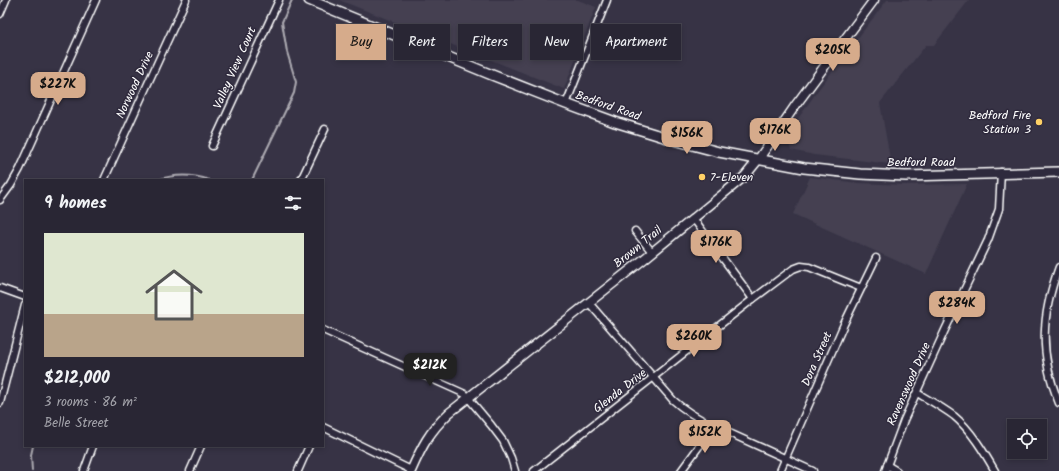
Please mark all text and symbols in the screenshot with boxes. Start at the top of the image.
street label: Valley View Court [208,23,262,112]
chip: Buy [336,24,386,60]
chip: Rent [394,24,450,60]
chip: Filters [458,24,522,60]
chip: New [530,24,583,60]
chip: Apartment [591,24,681,60]
pin: $205K [805,38,861,72]
text: $205K [815,40,851,61]
street label: Norwood Drive [111,48,159,122]
pin: $227K [30,72,86,106]
text: $227K [40,74,76,95]
street label: Bedford Road [573,86,644,126]
place label: Bedford Fire Station 3 [969,106,1032,139]
marker: Bedford Fire Station 3 [1034,117,1044,127]
pin: $176K [747,118,803,152]
text: $176K [759,120,791,141]
pin: $156K [659,121,715,155]
text: $156K [670,123,704,144]
street label: Bedford Road [887,153,956,172]
place label: 7-Eleven [710,168,753,187]
marker: 7-Eleven [697,172,707,182]
text: 9 homes [44,190,107,217]
icon: filters [282,192,304,214]
street label: Brown Trail [609,221,667,273]
pin: $176K [688,230,744,264]
text: $176K [700,232,732,253]
icon: home [138,259,210,331]
pin: $284K [929,291,985,325]
text: $284K [938,293,976,314]
pin: $260K [666,324,722,358]
text: $260K [676,326,712,347]
street label: Dora Street [797,328,838,389]
street label: Ravenswood Drive [882,339,936,429]
pin: $212K [402,353,458,387]
text: $212K [413,355,447,376]
street label: Glenda Drive [589,364,651,418]
text: $212,000 [44,365,110,392]
text: 3 rooms · 86 m² [44,392,137,413]
text: Belle Street [44,413,109,434]
map controls [1007,419,1047,459]
button: locate [1007,419,1047,459]
pin: $152K [677,420,733,454]
text: $152K [688,422,722,443]

